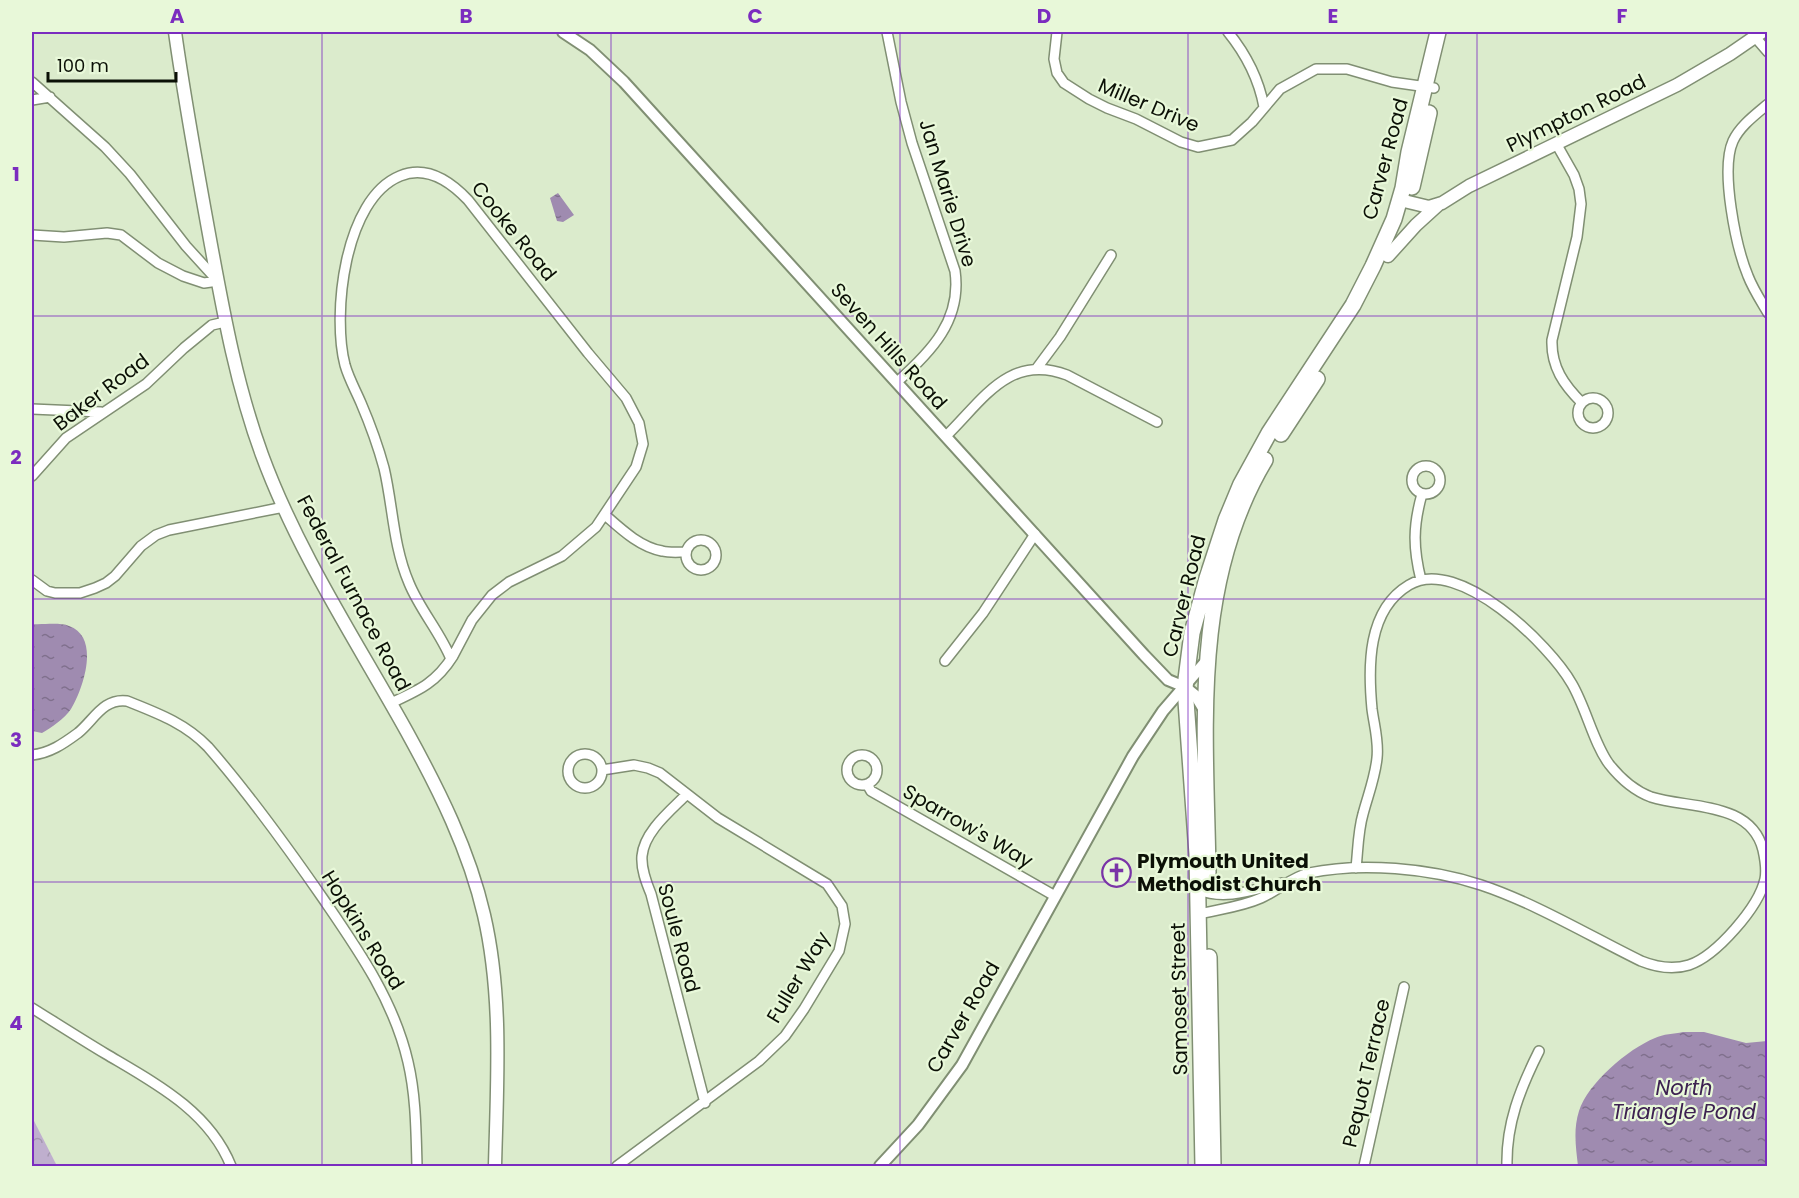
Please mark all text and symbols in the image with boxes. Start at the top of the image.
text: A [170,2,185,30]
text: B [459,2,473,30]
text: C [747,2,763,30]
text: D [1037,2,1051,30]
text: E [1328,2,1338,30]
text: F [1617,2,1628,30]
scale bar [48,45,176,83]
text: 100 m [57,53,109,78]
street label: Plympton Road [1502,67,1650,159]
street label: Miller Drive [1094,71,1204,139]
street label: Carver Road [1355,95,1415,223]
street label: Jan Marie Drive [912,116,984,270]
text: 1 [12,160,20,188]
street label: Cooke Road [465,175,563,287]
street label: Seven Hills Road [824,276,954,416]
street label: Baker Road [47,347,155,437]
text: 2 [10,443,22,471]
street label: Federal Furnace Road [290,490,418,696]
street label: Carver Road [1155,532,1213,660]
text: 3 [10,726,22,754]
street label: Sparrow's Way [898,777,1038,875]
place label: Plymouth United Methodist Church [1137,847,1321,898]
church icon: Plymouth United Methodist Church [1100,856,1132,888]
street label: Hopkins Road [315,865,411,995]
street label: Soule Road [651,880,707,996]
street label: Samoset Street [1164,922,1194,1076]
street label: Fuller Way [760,926,836,1028]
street label: Carver Road [920,956,1006,1078]
street label: Pequot Terrace [1335,996,1397,1150]
text: 4 [9,1009,23,1037]
water label: North Triangle Pond [1612,1073,1757,1126]

